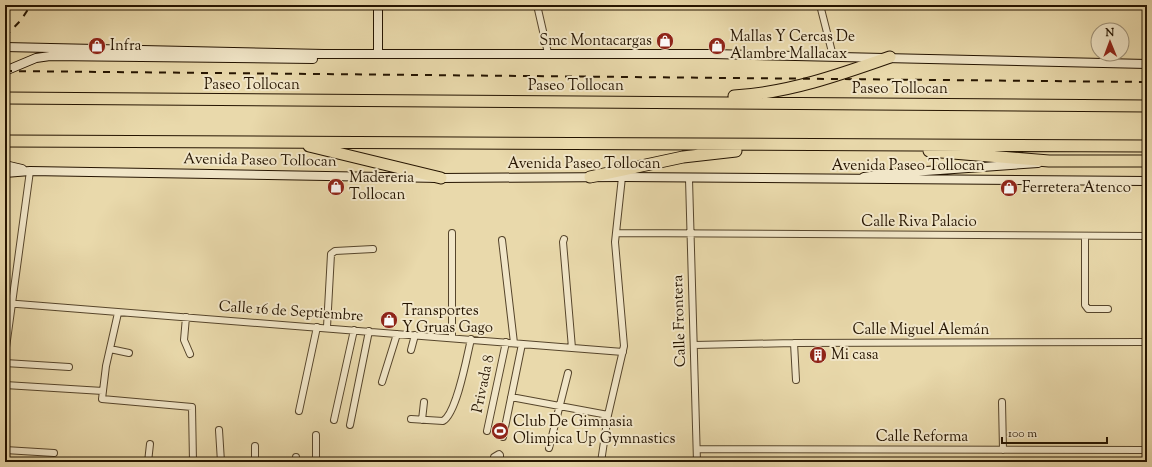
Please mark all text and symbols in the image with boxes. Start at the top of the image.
north arrow [1090,22,1130,62]
text: N [1104,25,1115,41]
place label: Mallas Y Cercas De Alambre Mallacax [730,27,855,65]
place label: Smc Montacargas [539,31,652,52]
shop icon: Smc Montacargas [655,31,675,51]
shop icon: Infra [87,36,107,56]
place label: Infra [110,36,142,57]
shop icon: Mallas Y Cercas De Alambre Mallacax [707,36,727,56]
street label: Paseo Tollocan [204,75,300,96]
street label: Paseo Tollocan [528,76,624,97]
street label: Paseo Tollocan [852,79,948,100]
street label: Avenida Paseo Tollocan [183,149,337,173]
street label: Avenida Paseo Tollocan [507,154,661,175]
street label: Avenida Paseo Tollocan [831,156,985,177]
place label: Madereria Tollocan [349,168,414,206]
shop icon: Madereria Tollocan [326,177,346,197]
shop icon: Ferretera Atenco [999,178,1019,198]
place label: Ferretera Atenco [1022,178,1131,199]
street label: Calle Riva Palacio [861,212,977,233]
street label: Calle Frontera [668,274,692,368]
street label: Calle 16 de Septiembre [218,296,364,328]
place label: Transportes Y Gruas Gago [402,301,493,339]
shop icon: Transportes Y Gruas Gago [379,310,399,330]
street label: Calle Miguel Alemán [853,320,990,341]
building icon: Mi casa [808,345,828,365]
place label: Mi casa [831,345,879,366]
street label: Privada 8 [468,353,500,415]
place label: Club De Gimnasia Olimpica Up Gymnastics [513,412,676,450]
scale bar [1002,419,1107,445]
sports icon: Club De Gimnasia Olimpica Up Gymnastics [490,421,510,441]
text: 100 m [1008,425,1037,443]
street label: Calle Reforma [876,427,968,448]

